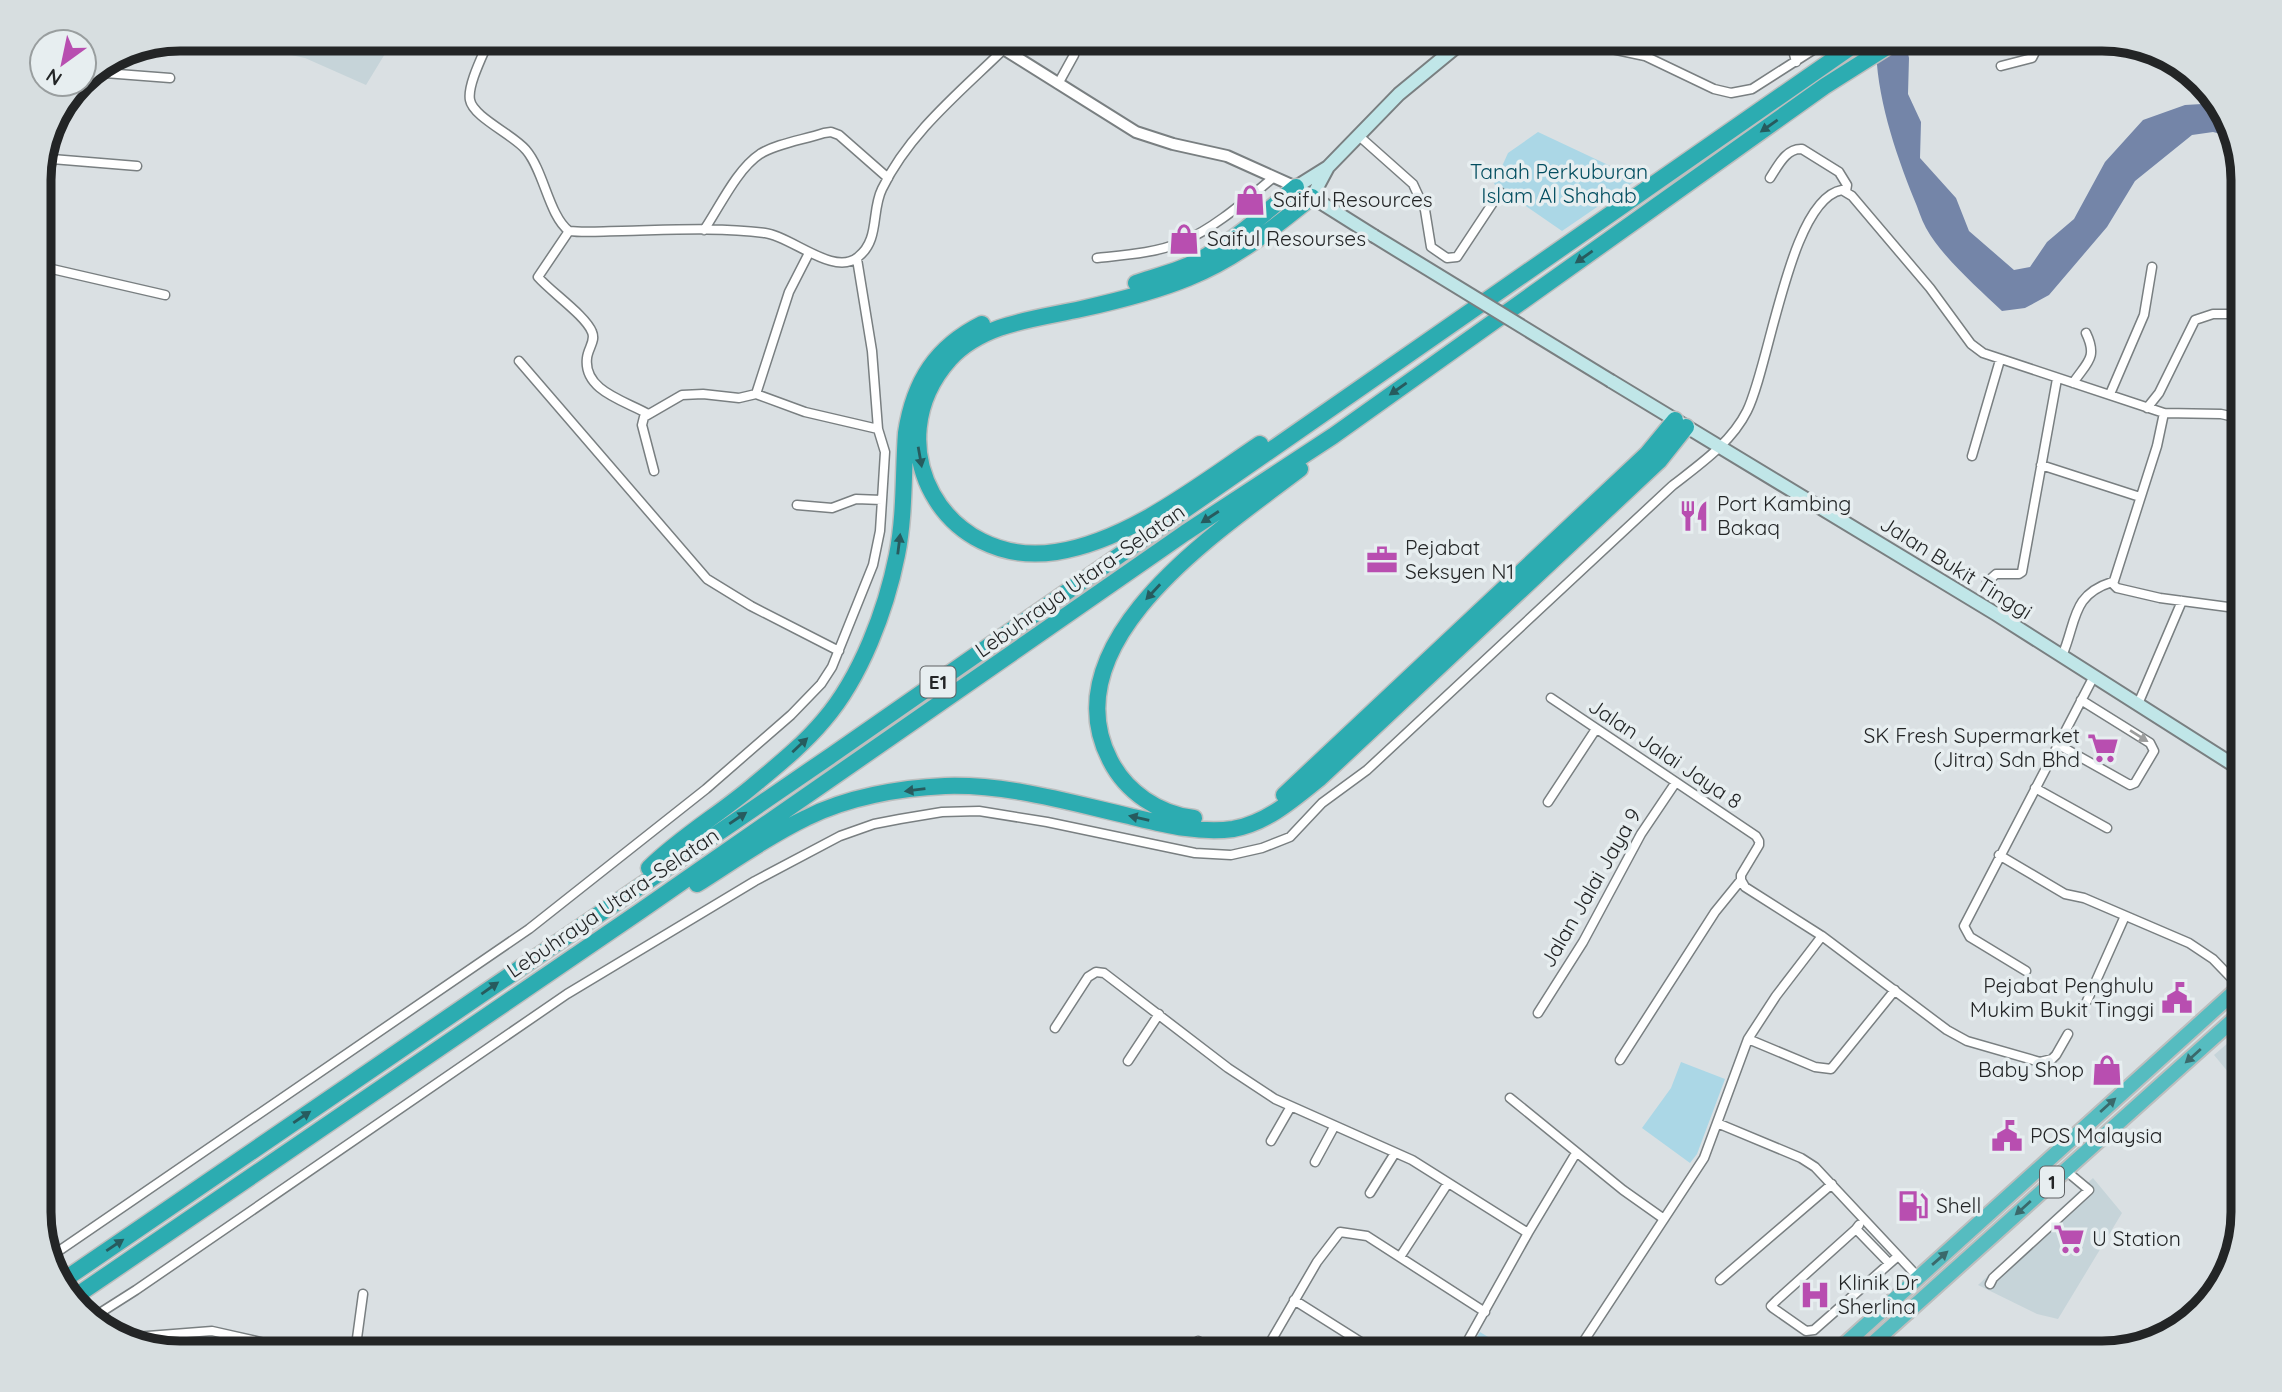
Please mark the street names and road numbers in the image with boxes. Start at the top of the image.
street label: Lebuhraya Utara–Selatan [970,498,1189,662]
street label: Jalan Bukit Tinggi [1876,510,2037,624]
road number: E1 [920,666,956,698]
street label: Jalan Jalai Jaya 8 [1584,692,1747,814]
street label: Jalan Jalai Jaya 9 [1534,803,1646,972]
street label: Lebuhraya Utara–Selatan [502,822,723,983]
road number: 1 [2040,1166,2064,1198]

